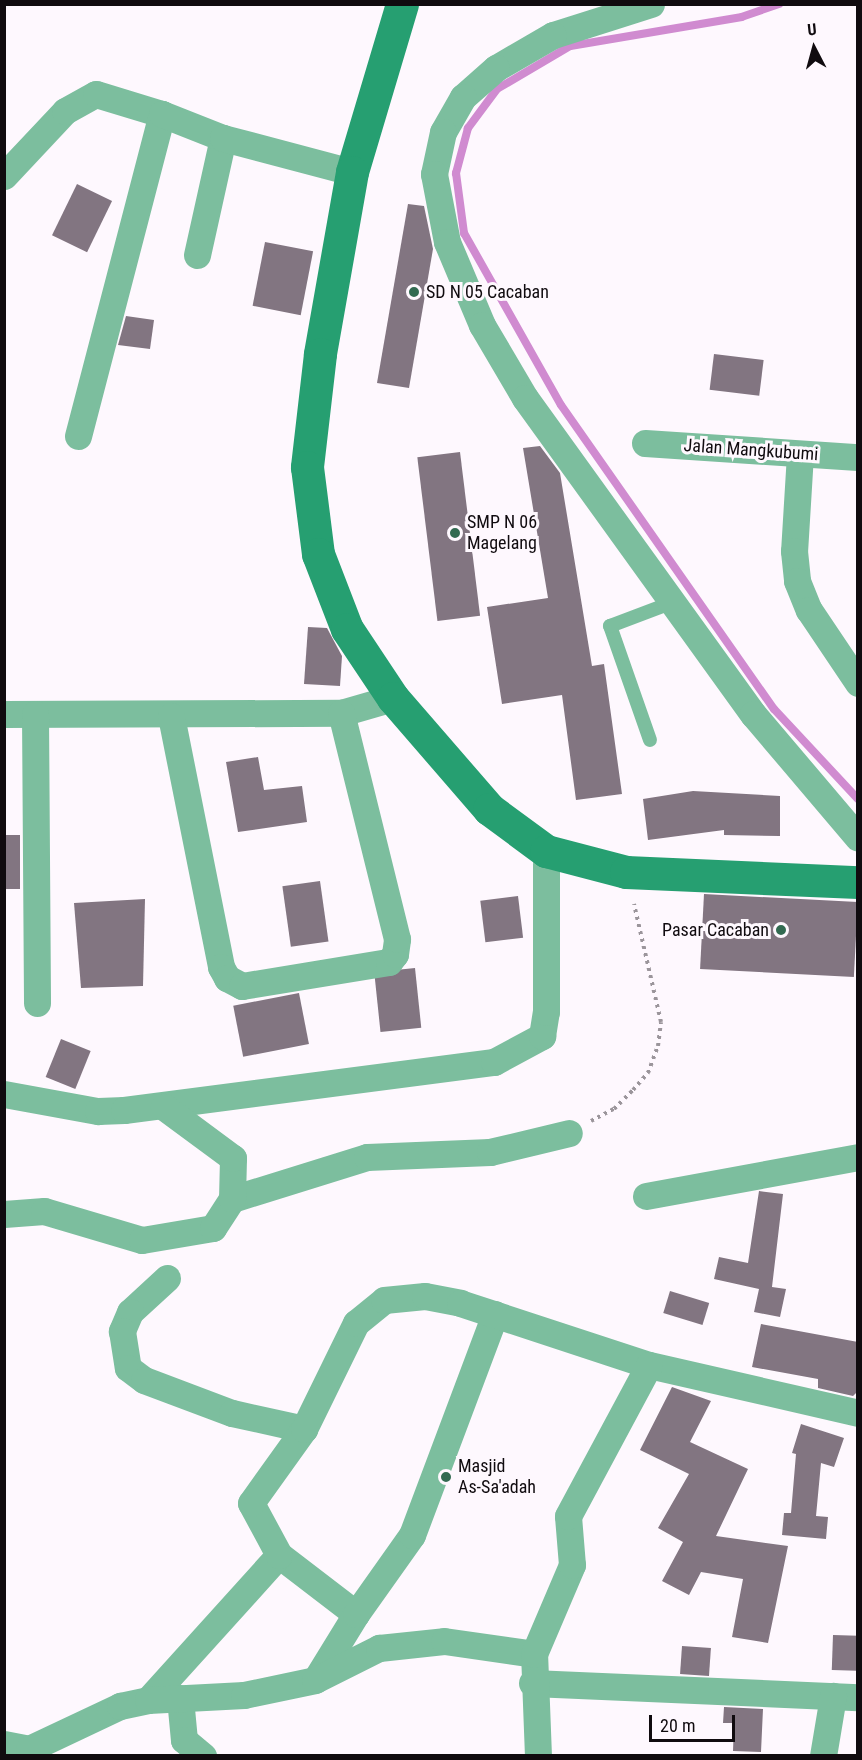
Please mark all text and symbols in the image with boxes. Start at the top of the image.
north arrow [784,18,844,78]
text: U [807,20,818,40]
place label: SD N 05 Cacaban [426,281,549,303]
marker: SD N 05 Cacaban [407,285,421,299]
street label: Jalan Mangkubumi [683,435,819,465]
place label: SMP N 06 Magelang [467,512,537,554]
marker: SMP N 06 Magelang [448,526,462,540]
place label: Pasar Cacaban [662,919,769,941]
marker: Pasar Cacaban [774,923,788,937]
place label: Masjid As-Sa'adah [458,1456,536,1498]
marker: Masjid As-Sa'adah [439,1470,453,1484]
scale bar [652,1703,738,1741]
text: 20 m [660,1715,695,1736]

